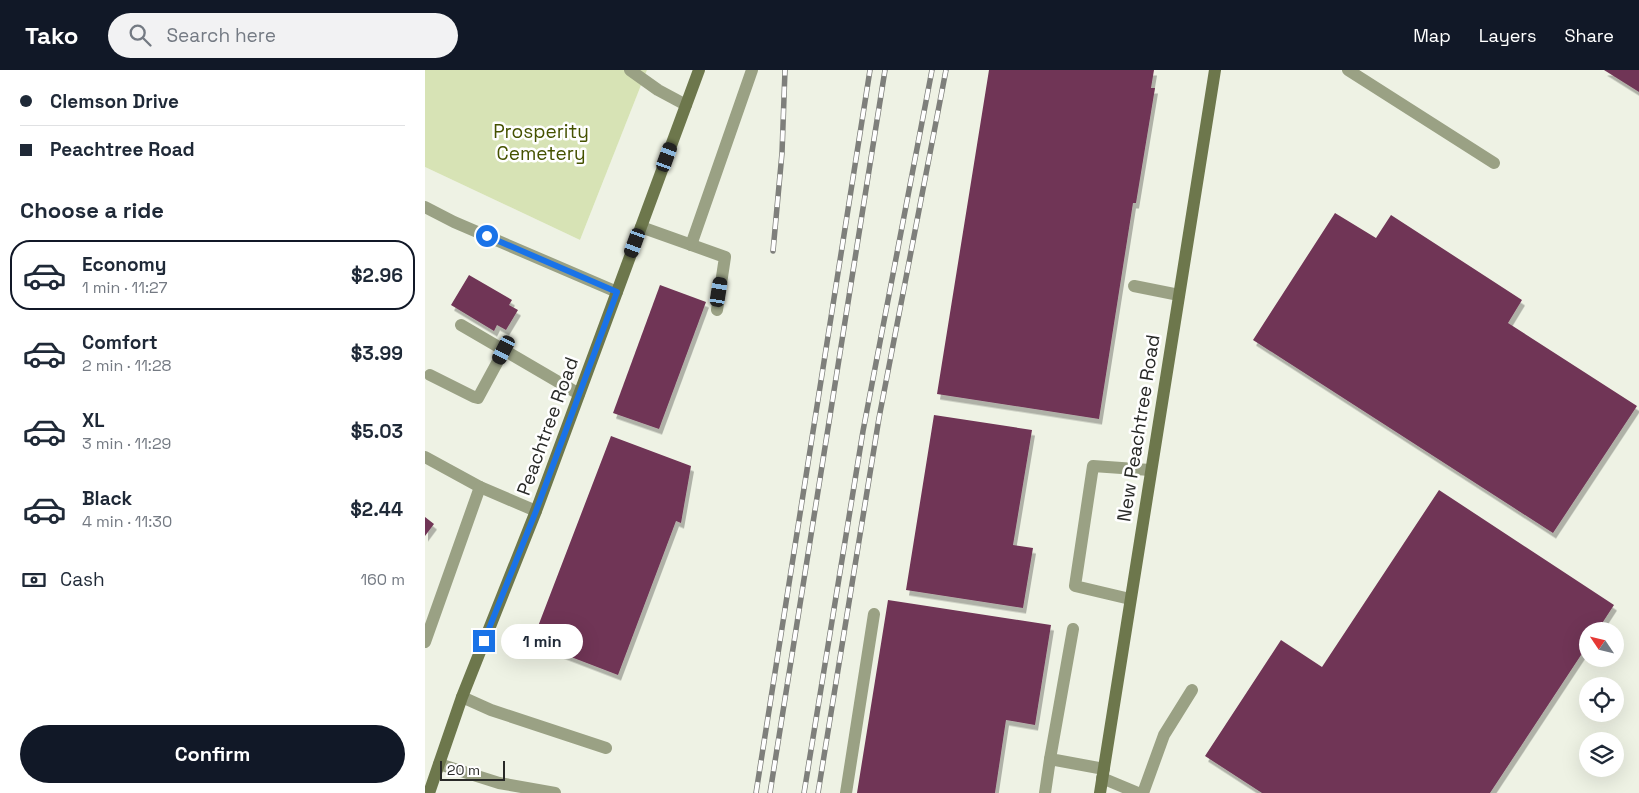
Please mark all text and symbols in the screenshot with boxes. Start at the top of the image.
search box [108,13,458,58]
text: Tako [25,20,78,51]
icon: search [126,21,154,49]
text: Search here [166,23,276,48]
text: Map [1413,24,1451,47]
text: Layers [1479,24,1536,47]
text: Share [1564,24,1614,47]
text: Clemson Drive [50,89,179,114]
park label: Prosperity Cemetery [493,119,589,166]
text: Peachtree Road [50,137,195,162]
car [654,140,679,174]
text: Choose a ride [20,196,164,224]
route start [476,225,498,247]
car [622,226,647,260]
text: Economy [82,252,166,277]
icon: car [22,253,67,298]
text: $2.96 [351,263,403,288]
car [709,276,728,308]
text: 1 min · 11:27 [82,277,167,298]
text: Comfort [82,330,158,355]
icon: car [22,331,67,376]
car [490,333,517,367]
street label: New Peachtree Road [1111,333,1166,523]
text: $3.99 [351,341,403,366]
street label: Peachtree Road [511,354,584,499]
text: 2 min · 11:28 [82,355,172,376]
text: XL [82,408,105,433]
icon: car [22,409,67,454]
text: $5.03 [351,419,403,444]
text: 3 min · 11:29 [82,433,171,454]
text: Black [82,486,132,511]
icon: car [22,487,67,532]
text: $2.44 [350,497,403,522]
text: 4 min · 11:30 [82,511,172,532]
icon: cash [20,566,48,594]
text: Cash [60,567,105,592]
text: 160 m [360,569,405,590]
north arrow [1579,622,1624,668]
map controls [1579,622,1624,777]
callout: 1 min [501,624,584,658]
route end [473,630,495,652]
text: 1 min [522,631,562,652]
button: locate [1579,677,1624,722]
button: Confirm [20,725,405,783]
button: layers [1579,732,1624,777]
scale bar [440,758,505,781]
text: 20 m [447,761,480,779]

